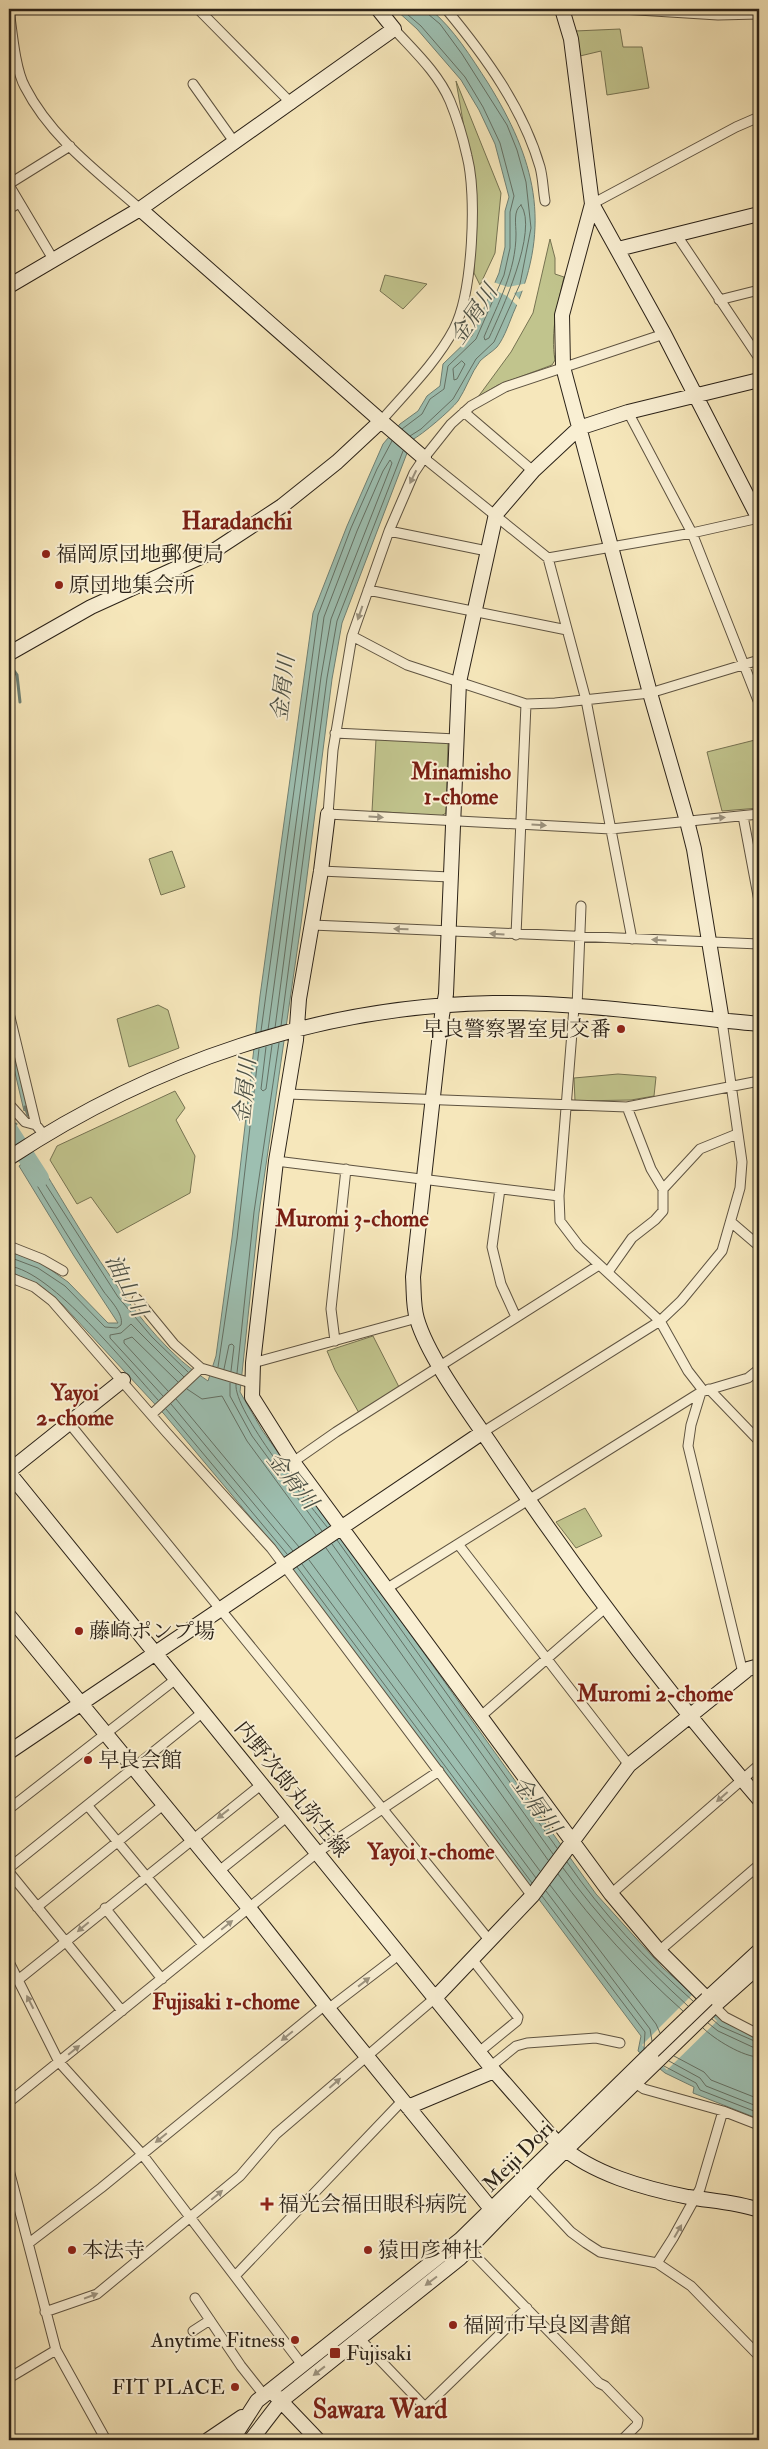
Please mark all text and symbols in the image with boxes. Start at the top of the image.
water label: 金屑川 [444,278,505,350]
one-way arrow [409,470,417,484]
district label: Haradanchi [182,506,293,537]
place label: 福岡原団地郵便局 [56,541,224,568]
marker: 福岡原団地郵便局 [40,548,52,560]
place label: 原団地集会所 [69,572,195,599]
marker: 原団地集会所 [53,579,65,591]
one-way arrow [356,606,364,621]
water label: 金屑川 [265,652,301,723]
district label: Minamisho 1-chome [410,758,511,811]
one-way arrow [369,813,385,821]
one-way arrow [710,814,726,822]
one-way arrow [531,822,547,830]
one-way arrow [392,925,408,933]
one-way arrow [488,929,504,937]
one-way arrow [651,936,667,944]
place label: 早良警察署室見交番 [422,1016,611,1043]
marker: 早良警察署室見交番 [615,1023,627,1035]
water label: 金屑川 [228,1055,263,1125]
district label: Muromi 3-chome [274,1205,430,1233]
water label: 油山川 [99,1250,154,1323]
district label: Yayoi 2-chome [36,1379,115,1432]
water label: 金屑川 [261,1446,325,1517]
place label: 藤崎ポンプ場 [89,1618,215,1645]
marker: 藤崎ポンプ場 [73,1625,85,1637]
district label: Muromi 2-chome [576,1680,734,1708]
street label: 内野次郎丸弥生線 [228,1716,355,1863]
place label: 早良会館 [98,1747,182,1774]
marker: 早良会館 [82,1754,94,1766]
water label: 金屑川 [505,1771,568,1842]
one-way arrow [716,1792,729,1803]
one-way arrow [217,1808,230,1819]
district label: Yayoi 1-chome [367,1838,495,1867]
one-way arrow [220,1920,233,1931]
one-way arrow [77,1921,90,1932]
one-way arrow [357,1976,370,1987]
district label: Fujisaki 1-chome [152,1988,301,2016]
one-way arrow [25,1995,34,2010]
one-way arrow [281,2030,294,2041]
one-way arrow [67,2044,80,2055]
one-way arrow [328,2078,341,2089]
street label: Meiji Dori [477,2115,560,2198]
one-way arrow [155,2133,168,2144]
one-way arrow [211,2190,224,2201]
place label: 福光会福田眼科病院 [278,2191,467,2218]
marker: 福光会福田眼科病院 [260,2197,274,2211]
one-way arrow [673,2224,682,2238]
place label: 本法寺 [82,2237,145,2264]
place label: 猿田彦神社 [378,2237,483,2264]
marker: 本法寺 [66,2244,78,2256]
marker: 猿田彦神社 [362,2244,374,2256]
one-way arrow [425,2276,438,2287]
one-way arrow [84,2292,99,2300]
place label: 福岡市早良図書館 [463,2312,631,2339]
marker: 福岡市早良図書館 [447,2319,459,2331]
place label: Anytime Fitness [150,2327,285,2354]
marker: Anytime Fitness [289,2334,301,2346]
place label: Fujisaki [346,2340,412,2367]
marker: Fujisaki [328,2346,342,2360]
one-way arrow [313,2366,326,2377]
place label: FIT PLACE [112,2374,225,2401]
marker: FIT PLACE [229,2381,241,2393]
district label: Sawara Ward [313,2394,447,2426]

